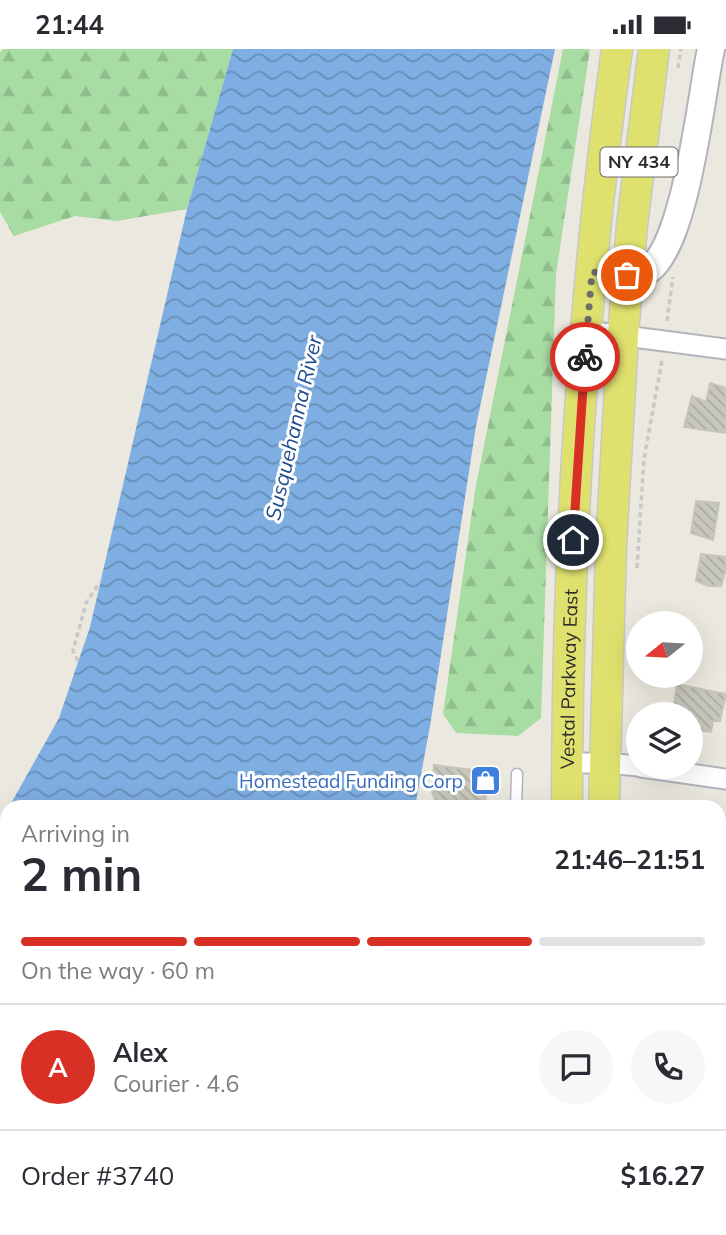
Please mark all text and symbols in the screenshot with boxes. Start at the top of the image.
text: 21:44 [35,8,104,41]
road number: NY 434 [600,147,678,177]
pin [597,245,657,305]
icon: bag [608,256,646,294]
courier [550,322,620,392]
water label: Susquehanna River [259,331,327,523]
icon: bike [566,338,604,376]
pin [543,510,603,570]
icon: home [554,521,592,559]
street label: Vestal Parkway East [555,588,583,769]
north arrow [626,611,704,688]
map controls [626,611,703,779]
button: layers [626,702,703,779]
shop icon: Homestead Funding Corp [469,764,503,798]
place label: Homestead Funding Corp [239,769,463,793]
text: Arriving in [21,819,130,848]
text: 21:46–21:51 [554,843,705,876]
text: 2 min [21,845,142,903]
text: On the way · 60 m [21,956,215,985]
button: chat [539,1030,613,1104]
button: phone [631,1030,705,1104]
text: Alex [113,1036,168,1069]
text: A [48,1051,68,1084]
text: Courier · 4.6 [113,1069,239,1098]
text: Order #3740 [21,1159,174,1192]
text: $16.27 [621,1159,705,1192]

